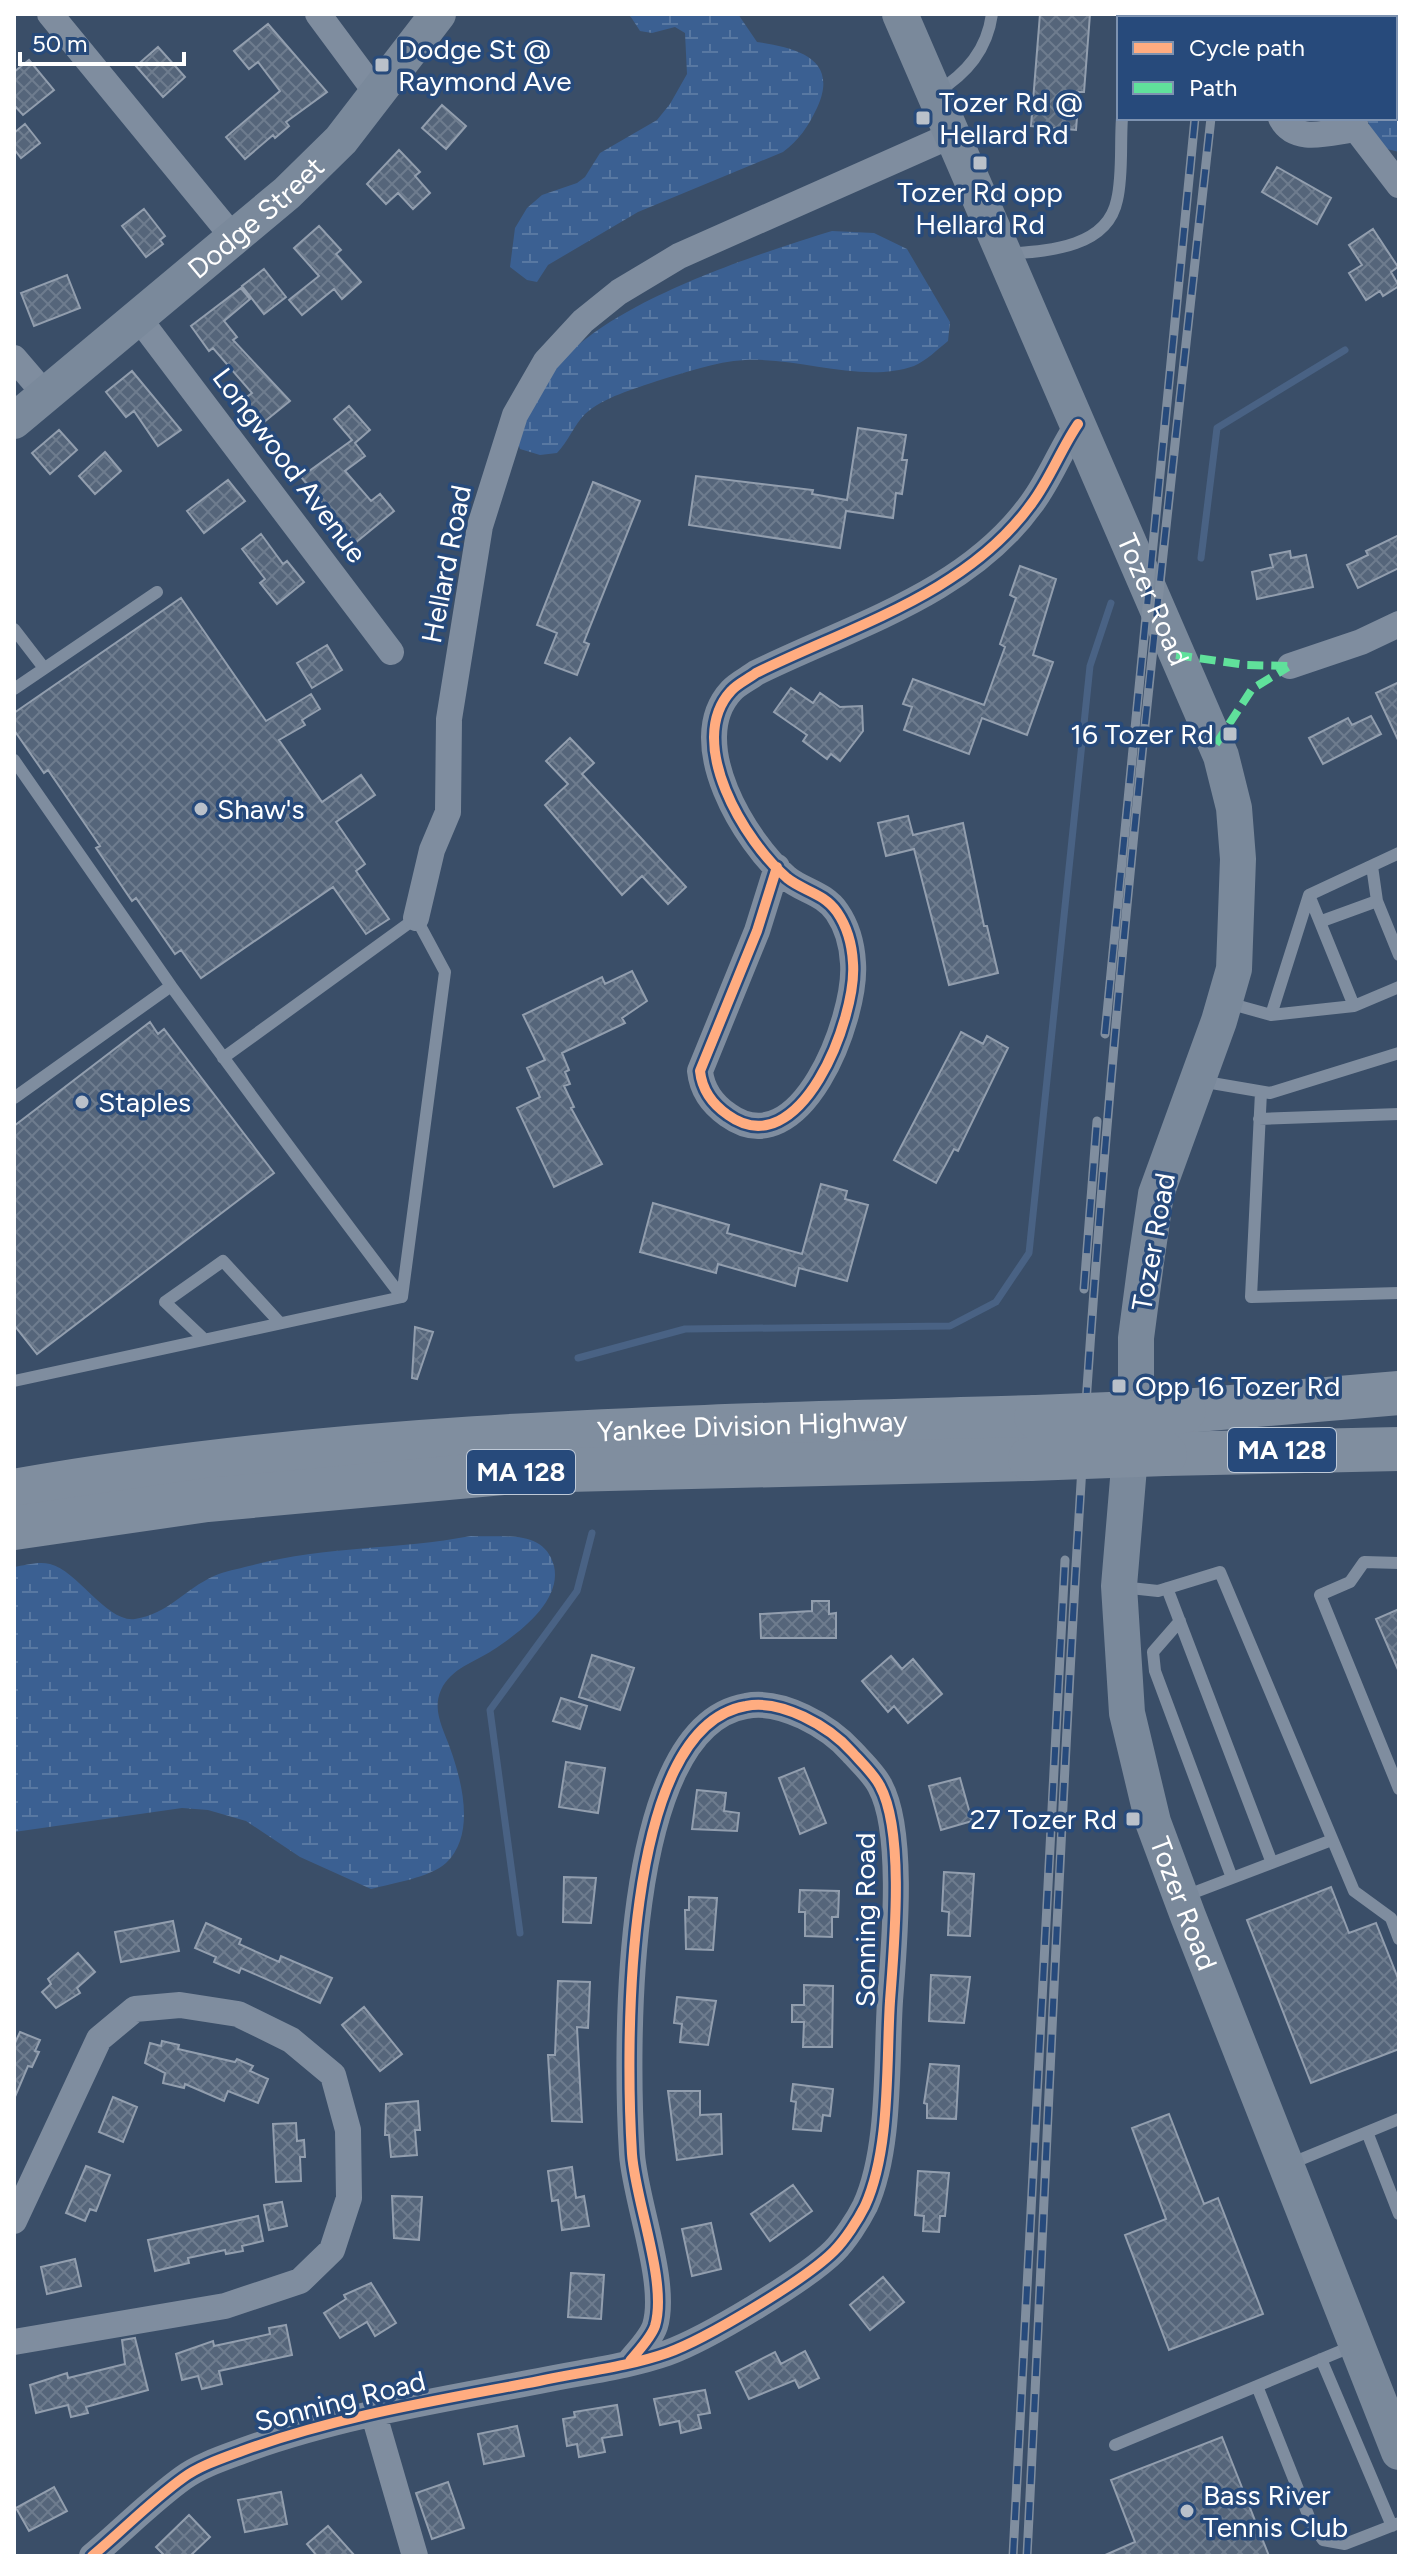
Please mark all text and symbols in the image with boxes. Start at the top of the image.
scale bar [20,16,184,66]
legend [1117,16,1397,120]
text: 50 m [32,29,88,58]
place label: Dodge St @ Raymond Ave [398,32,572,98]
text: Cycle path [1189,33,1305,62]
marker: Dodge St @ Raymond Ave [373,56,391,74]
text: Path [1189,73,1237,102]
place label: Tozer Rd @ Hellard Rd [939,85,1083,151]
marker: Tozer Rd @ Hellard Rd [914,109,932,127]
street label: Dodge Street [181,149,331,286]
marker: Tozer Rd opp Hellard Rd [971,154,989,172]
place label: Tozer Rd opp Hellard Rd [897,175,1063,241]
street label: Longwood Avenue [206,361,374,569]
street label: Hellard Road [414,482,478,646]
street label: Tozer Road [1110,529,1197,671]
place label: 16 Tozer Rd [1070,717,1214,751]
marker: 16 Tozer Rd [1221,725,1239,743]
place label: Shaw's [217,792,305,826]
marker: Shaw's [192,800,210,818]
place label: Staples [98,1085,191,1119]
marker: Staples [73,1093,91,1111]
street label: Tozer Road [1124,1170,1182,1314]
place label: Opp 16 Tozer Rd [1135,1369,1340,1403]
marker: Opp 16 Tozer Rd [1110,1377,1128,1395]
street label: Yankee Division Highway [596,1404,909,1448]
road number: MA 128 [1228,1428,1336,1472]
road number: MA 128 [467,1450,575,1494]
place label: 27 Tozer Rd [970,1802,1117,1836]
marker: 27 Tozer Rd [1124,1810,1142,1828]
street label: Tozer Road [1143,1832,1225,1975]
street label: Sonning Road [848,1833,882,2007]
street label: Sonning Road [251,2363,429,2439]
place label: Bass River Tennis Club [1203,2478,1348,2544]
marker: Bass River Tennis Club [1178,2502,1196,2520]

